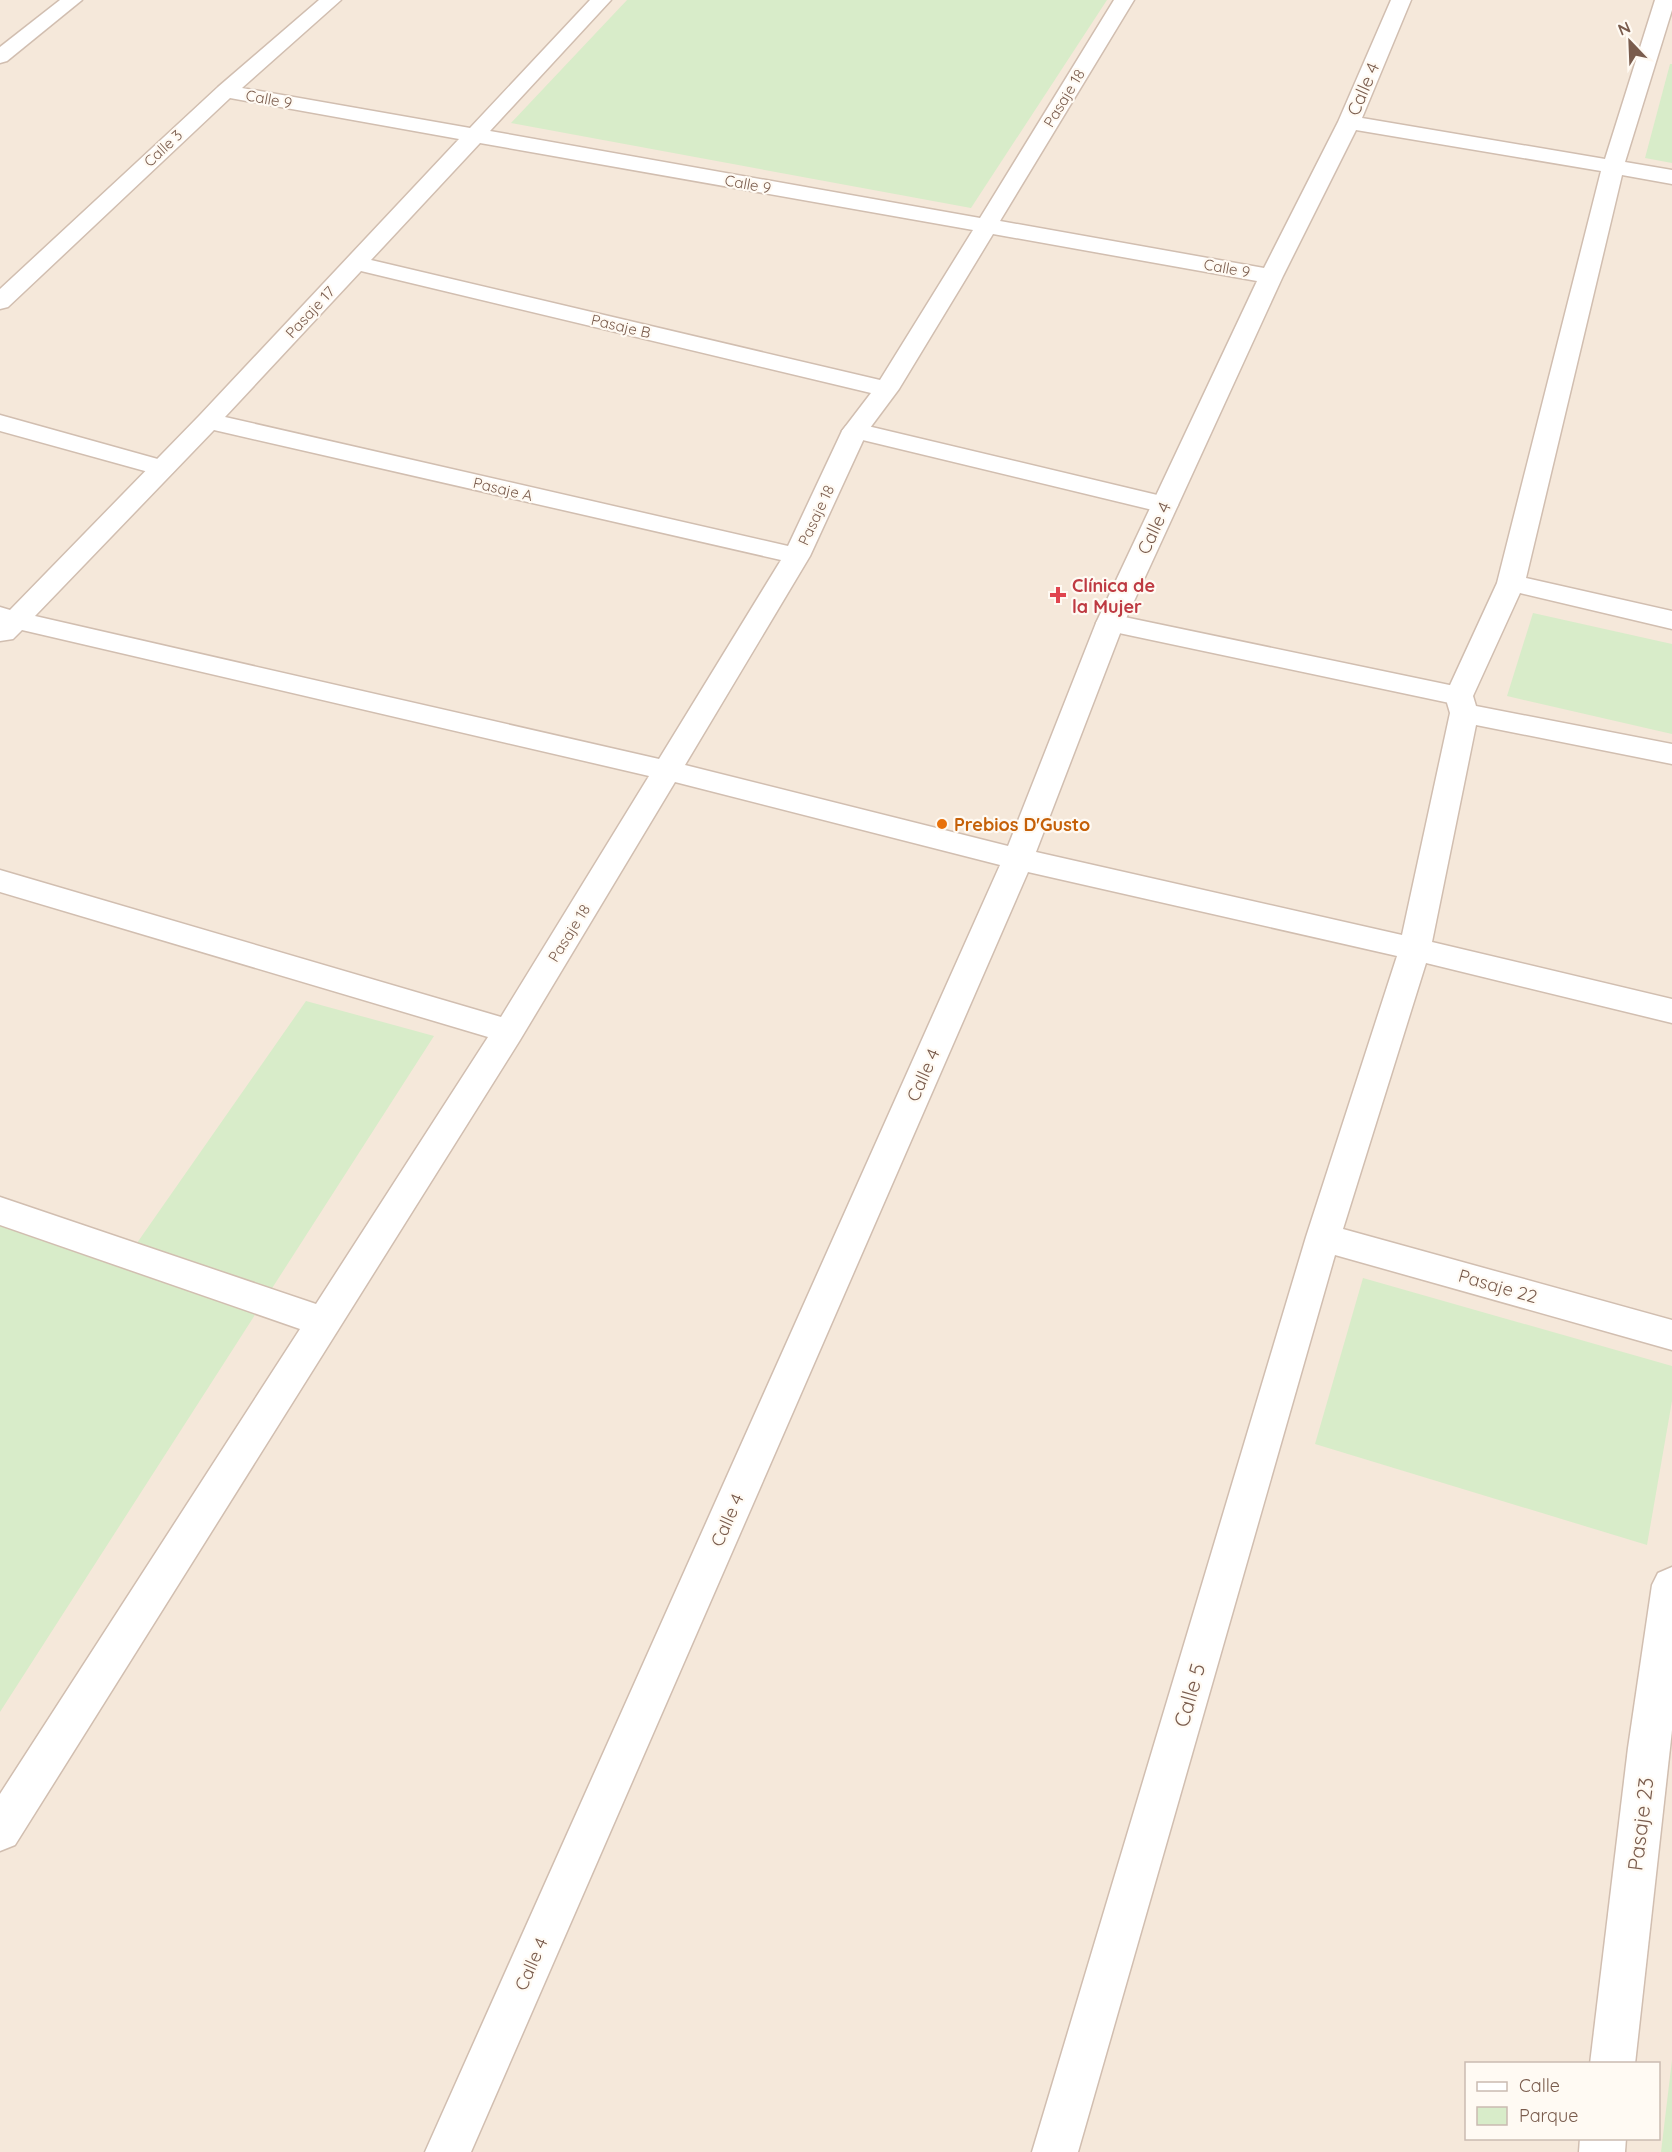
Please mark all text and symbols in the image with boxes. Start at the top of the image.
north arrow [1600,12,1660,72]
text: N [1615,17,1633,40]
street label: Calle 4 [1342,59,1384,119]
street label: Pasaje 18 [1039,65,1089,131]
street label: Calle 9 [244,86,294,112]
street label: Calle 3 [140,125,186,171]
street label: Calle 9 [723,171,773,197]
street label: Calle 9 [1202,255,1252,281]
street label: Pasaje 17 [281,282,339,342]
street label: Pasaje B [589,310,653,342]
street label: Pasaje A [471,473,535,505]
street label: Pasaje 18 [794,482,838,548]
street label: Calle 4 [1132,498,1176,558]
place label: Clínica de la Mujer [1072,574,1155,618]
marker: Clínica de la Mujer [1049,586,1067,604]
place label: Prebios D'Gusto [954,813,1090,836]
marker: Prebios D'Gusto [935,817,949,831]
street label: Pasaje 18 [544,901,594,965]
street label: Calle 4 [901,1045,945,1105]
street label: Pasaje 22 [1456,1264,1540,1308]
street label: Calle 4 [705,1490,749,1550]
street label: Calle 5 [1168,1660,1210,1730]
street label: Pasaje 23 [1621,1776,1659,1872]
street label: Calle 4 [509,1934,553,1994]
legend [1465,2062,1660,2140]
text: Calle [1519,2074,1560,2097]
text: Parque [1519,2104,1578,2127]

